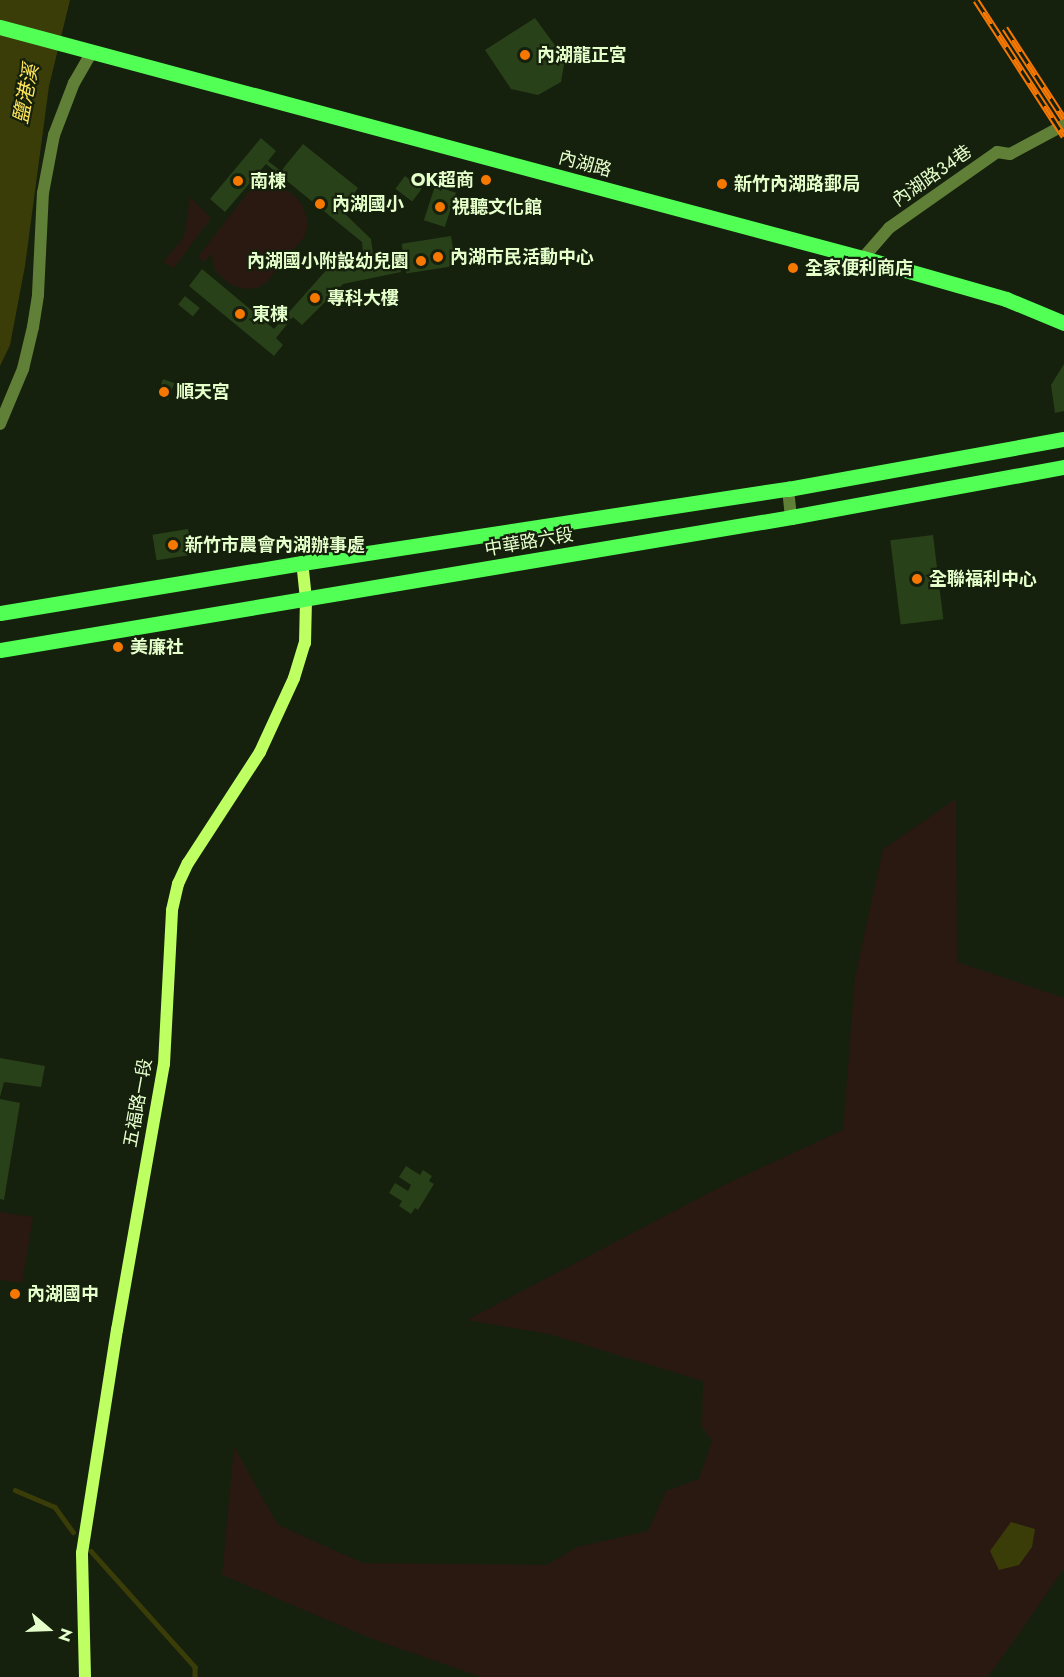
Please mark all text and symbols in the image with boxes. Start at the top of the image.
place label: 內湖龍正宮 [537,44,627,66]
marker: 內湖龍正宮 [518,48,532,62]
water label: 鹽港溪 [8,62,44,126]
street label: 內湖路34巷 [888,141,976,211]
street label: 內湖路 [556,147,614,181]
place label: OK超商 [411,169,474,191]
place label: 南棟 [250,170,286,192]
marker: OK超商 [479,173,493,187]
place label: 新竹內湖路郵局 [734,173,860,195]
marker: 南棟 [231,174,245,188]
marker: 新竹內湖路郵局 [715,177,729,191]
place label: 內湖國小 [332,193,404,215]
place label: 視聽文化館 [452,196,542,218]
marker: 內湖國小 [313,197,327,211]
marker: 視聽文化館 [433,200,447,214]
place label: 內湖市民活動中心 [450,246,594,268]
place label: 內湖國小附設幼兒園 [247,250,409,272]
marker: 內湖市民活動中心 [431,250,445,264]
marker: 內湖國小附設幼兒園 [414,254,428,268]
place label: 全家便利商店 [805,257,913,279]
marker: 全家便利商店 [786,261,800,275]
place label: 專科大樓 [327,287,399,309]
marker: 專科大樓 [308,291,322,305]
place label: 東棟 [252,303,288,325]
marker: 東棟 [233,307,247,321]
place label: 順天宮 [176,381,230,403]
marker: 順天宮 [157,385,171,399]
street label: 中華路六段 [483,524,575,560]
place label: 新竹市農會內湖辦事處 [185,534,365,556]
marker: 新竹市農會內湖辦事處 [166,538,180,552]
place label: 全聯福利中心 [929,568,1037,590]
marker: 全聯福利中心 [910,572,924,586]
place label: 美廉社 [130,636,184,658]
marker: 美廉社 [111,640,125,654]
street label: 五福路一段 [120,1057,156,1149]
place label: 內湖國中 [27,1283,99,1305]
marker: 內湖國中 [8,1287,22,1301]
north arrow [18,1599,78,1659]
text: N [53,1625,78,1645]

